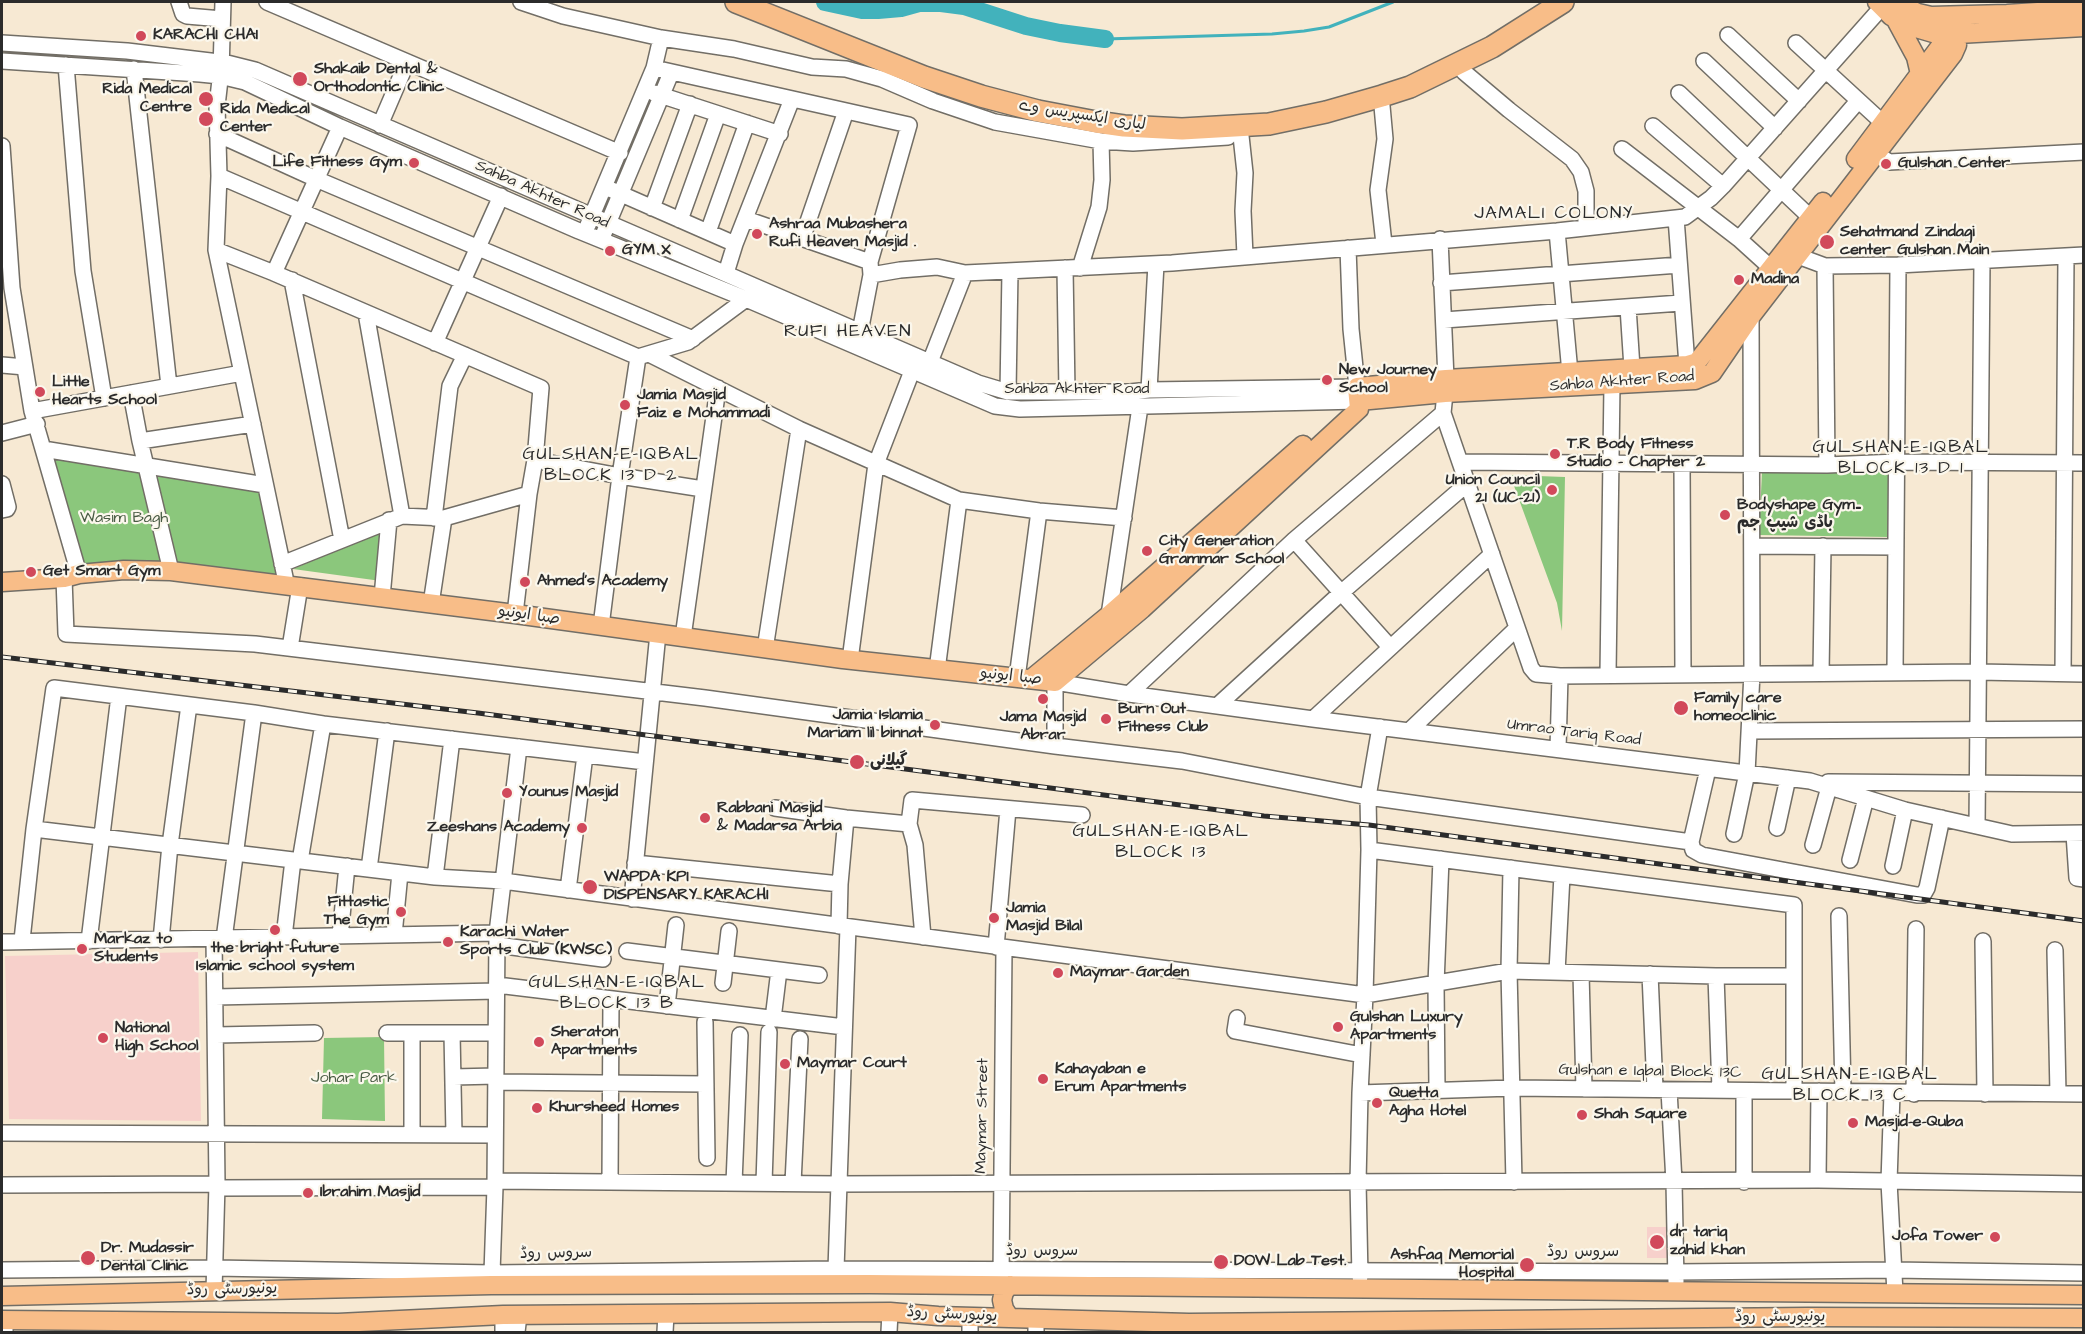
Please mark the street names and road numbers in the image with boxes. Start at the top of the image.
street label: لیاری ایکسپریس وے [1017,96,1147,136]
street label: Sahba Akhter Road [472,157,612,233]
street label: Sahba Akhter Road [1549,367,1695,397]
street label: Sahba Akhter Road [1005,380,1149,400]
street label: صبا ایونیو [497,602,561,630]
street label: صبا ایونیو [979,664,1043,690]
street label: Umrao Tariq Road [1506,715,1642,751]
street label: Maymar Street [972,1058,994,1174]
street label: Gulshan e Iqbal Block 13C [1558,1061,1742,1083]
street label: سروس روڈ [1006,1242,1078,1262]
street label: سروس روڈ [1547,1243,1619,1263]
street label: سروس روڈ [520,1244,592,1264]
street label: یونیورسٹی روڈ [187,1280,277,1300]
street label: یونیورسٹی روڈ [906,1303,998,1327]
street label: یونیورسٹی روڈ [1735,1308,1825,1328]

